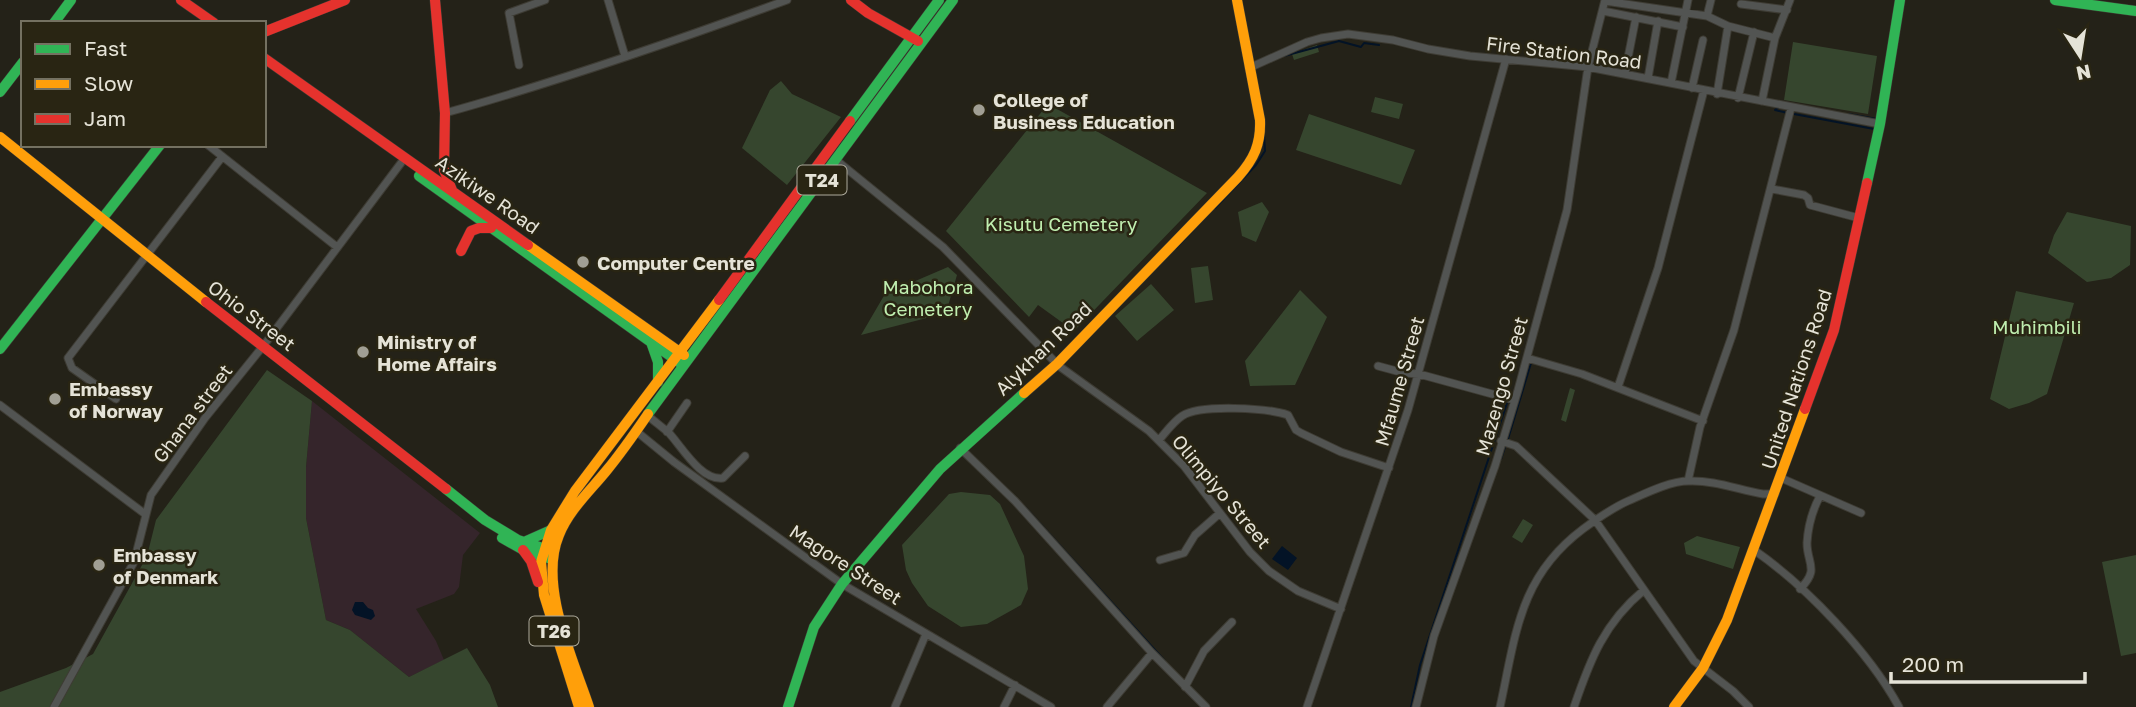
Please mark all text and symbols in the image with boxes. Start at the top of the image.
legend [21,21,266,147]
north arrow [2045,21,2115,91]
street label: Fire Station Road [1485,31,1643,73]
text: Fast [84,35,127,61]
text: N [2074,60,2093,86]
text: Slow [84,70,133,96]
place label: College of Business Education [993,88,1175,133]
marker: College of Business Education [971,102,987,118]
text: Jam [84,105,126,131]
street label: Azikiwe Road [432,150,544,238]
road number: T24 [798,166,846,195]
park label: Kisutu Cemetery [985,212,1138,235]
place label: Computer Centre [597,251,755,274]
marker: Computer Centre [575,254,591,270]
street label: Ohio Street [204,275,300,355]
park label: Mabohora Cemetery [882,275,974,320]
street label: United Nations Road [1756,286,1836,472]
street label: Alykhan Road [990,296,1096,400]
street label: Mfaume Street [1369,313,1429,449]
street label: Mazengo Street [1470,314,1532,458]
park label: Muhimbili [1992,315,2082,338]
place label: Ministry of Home Affairs [377,330,497,375]
marker: Ministry of Home Affairs [355,344,371,360]
street label: Ghana street [147,359,237,467]
place label: Embassy of Norway [69,377,164,422]
marker: Embassy of Norway [47,391,63,407]
street label: Olimpiyo Street [1168,429,1276,553]
street label: Magore Street [785,519,907,609]
place label: Embassy of Denmark [113,543,218,588]
marker: Embassy of Denmark [91,557,107,573]
road number: T26 [530,616,578,646]
scale bar [1891,640,2085,684]
text: 200 m [1902,651,1964,677]

